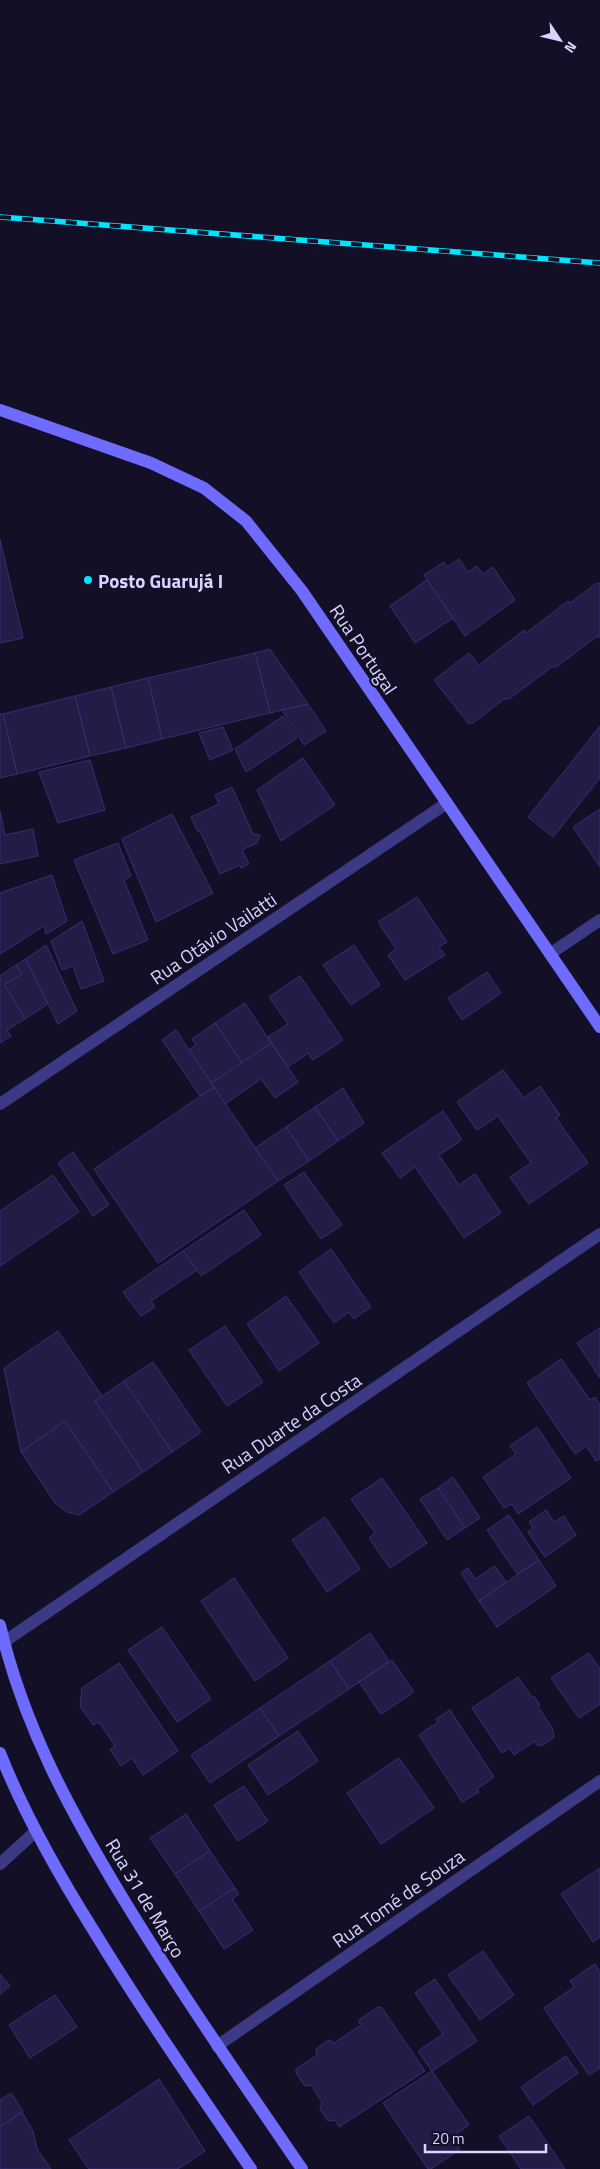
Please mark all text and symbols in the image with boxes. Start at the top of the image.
north arrow [535,15,585,65]
text: N [560,38,582,58]
place label: Posto Guarujá I [98,566,223,595]
marker: Posto Guarujá I [82,574,94,586]
street label: Rua Portugal [323,598,405,700]
street label: Rua Otávio Vailatti [144,885,282,991]
street label: Rua Duarte da Costa [215,1365,367,1481]
street label: Rua 31 de Março [99,1833,193,1963]
street label: Rua Tomé de Souza [326,1841,471,1955]
scale bar [425,2122,546,2154]
text: 20 m [432,2127,465,2150]

